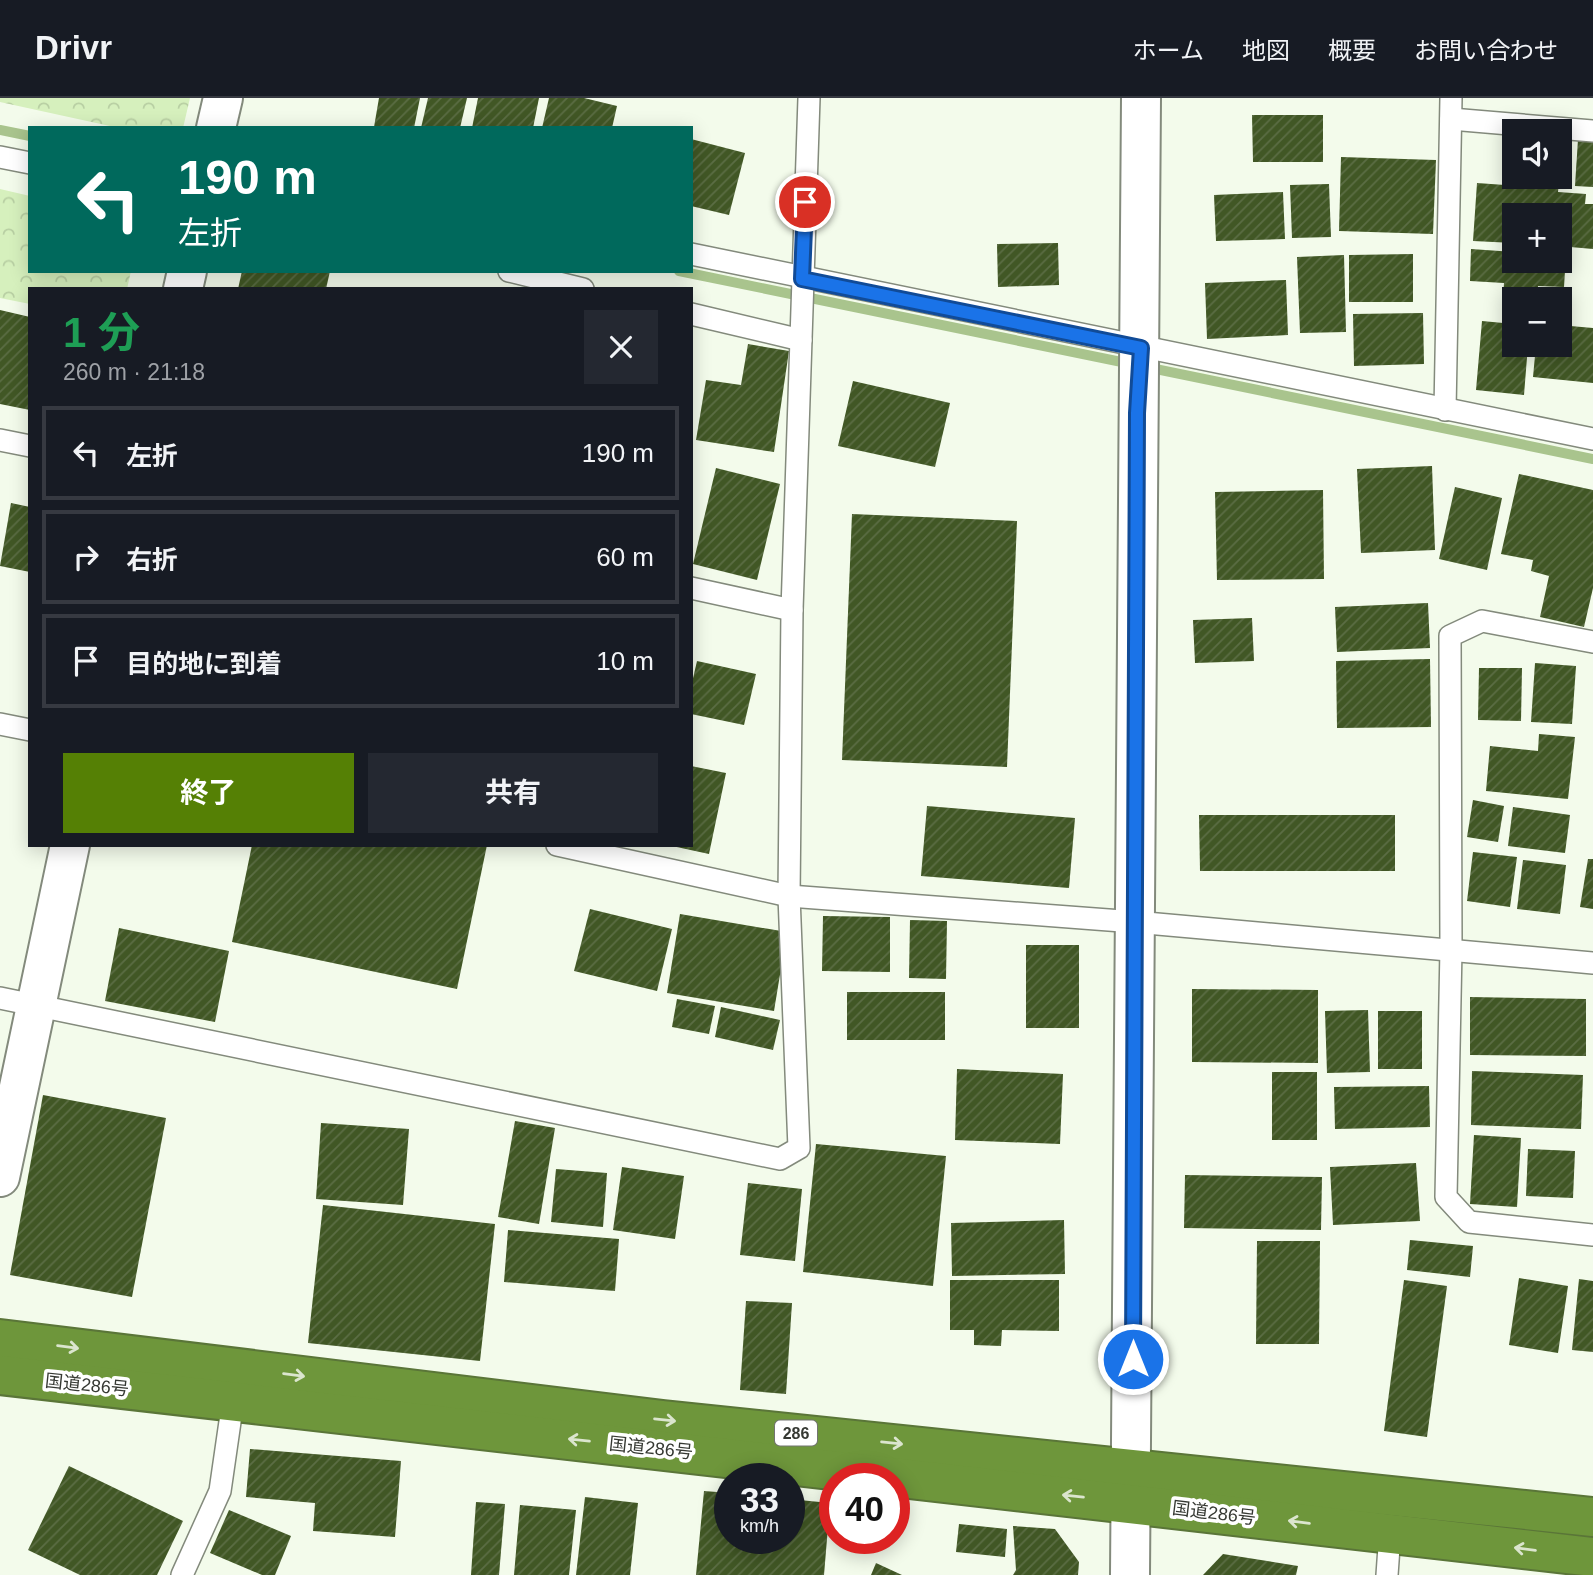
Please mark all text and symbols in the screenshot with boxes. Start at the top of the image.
text: Drivr [35,29,112,66]
text: ホーム [1133,37,1204,64]
text: 地図 [1242,37,1290,64]
text: 概要 [1328,37,1376,64]
text: お問い合わせ [1414,37,1558,64]
map controls [1502,119,1572,357]
button: sound [1502,119,1572,189]
text: 190 m [178,150,317,204]
icon: left [63,154,154,245]
pin [775,172,835,232]
icon: arrive [786,183,824,221]
button: + [1502,203,1572,273]
text: 左折 [178,215,242,251]
button: − [1502,287,1572,357]
text: 1 分 [63,309,140,356]
button: close [584,310,658,384]
text: 260 m · 21:18 [63,359,205,385]
icon: left [67,434,105,472]
text: 190 m [582,438,654,468]
text: 左折 [126,441,178,471]
icon: right [67,538,105,576]
text: 60 m [596,542,654,572]
text: 右折 [126,545,178,575]
icon: arrive [67,642,105,680]
text: 10 m [596,646,654,676]
text: 目的地に到着 [126,649,282,679]
button: 終了 [63,753,354,833]
button: 共有 [368,753,658,833]
position arrow [1096,1322,1170,1396]
one-way arrow [56,1341,79,1354]
one-way arrow [282,1368,304,1381]
street label: 国道286号 [44,1371,130,1399]
one-way arrow [654,1413,676,1426]
road number: 286 [775,1420,817,1446]
one-way arrow [569,1434,591,1447]
street label: 国道286号 [608,1434,694,1462]
one-way arrow [880,1437,902,1450]
speed limit sign: 40 [819,1463,910,1554]
text: 33 [740,1480,779,1519]
one-way arrow [1062,1490,1085,1503]
street label: 国道286号 [1171,1498,1257,1528]
text: km/h [740,1516,779,1536]
one-way arrow [1288,1516,1311,1529]
one-way arrow [1514,1542,1537,1555]

